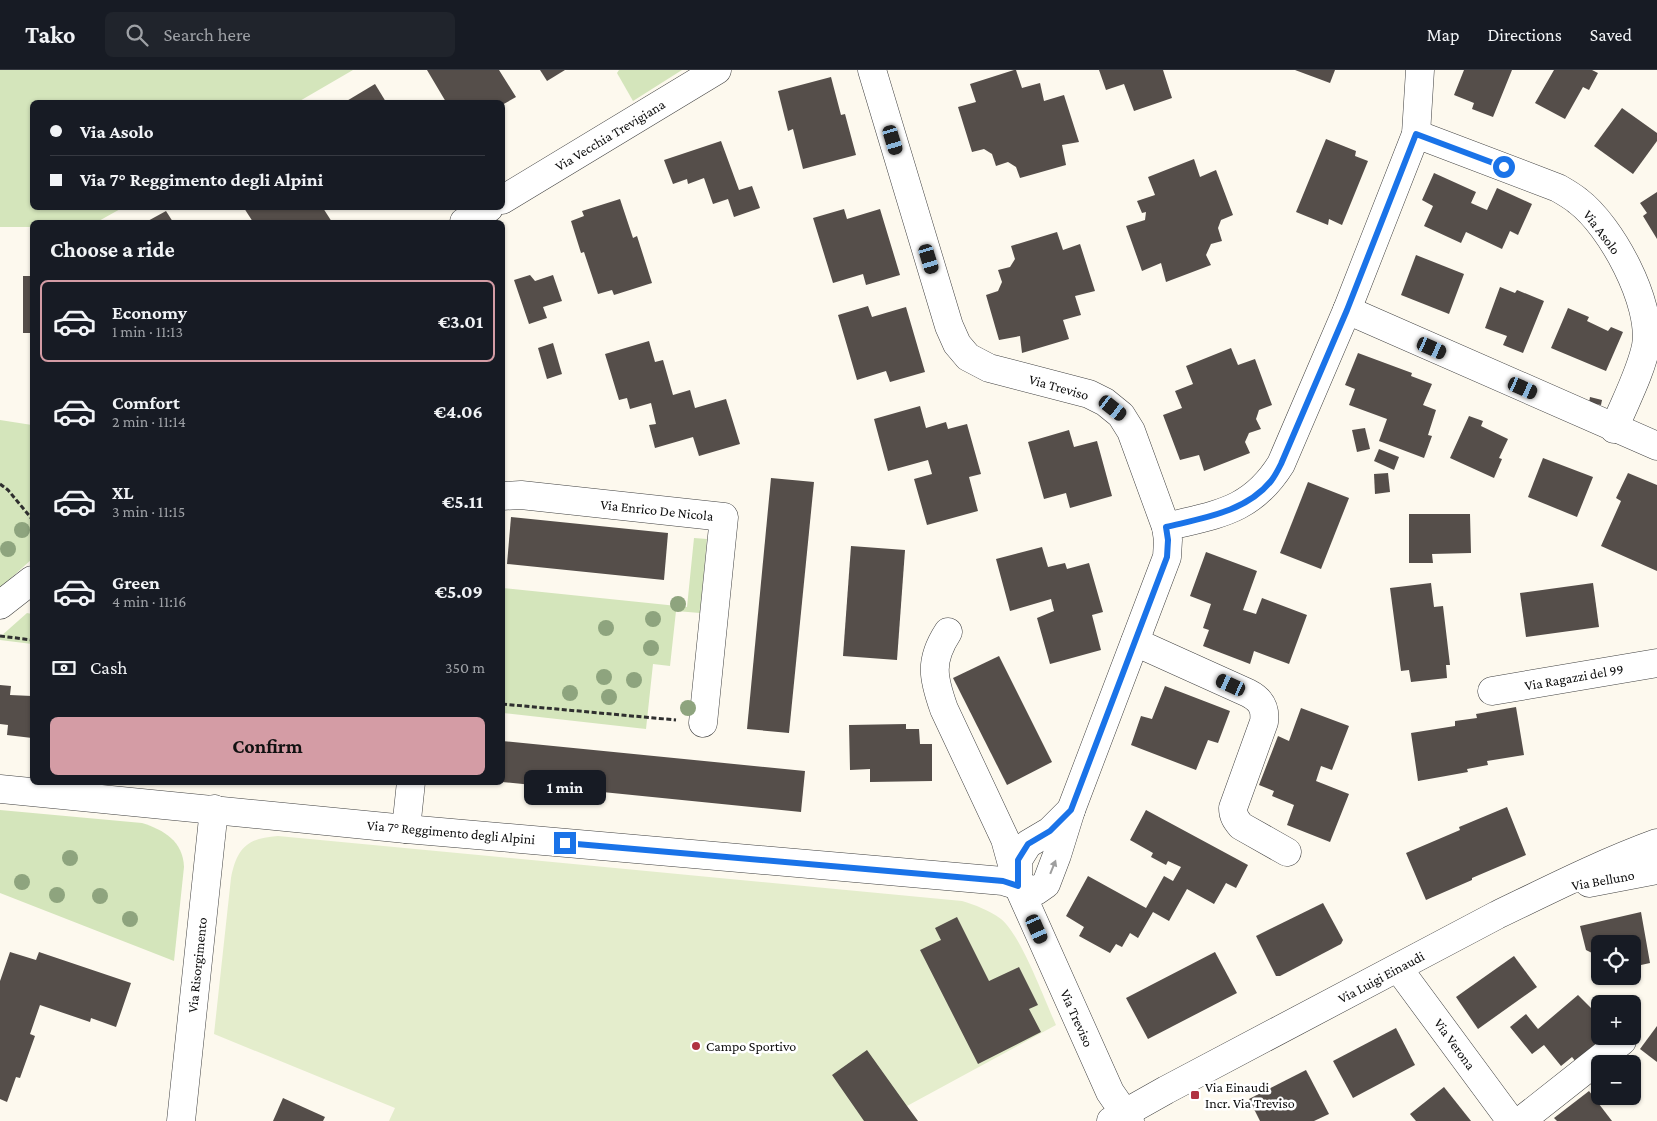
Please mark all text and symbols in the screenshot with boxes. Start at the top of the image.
search box [105,12,455,57]
text: Tako [25,21,75,48]
icon: search [123,21,151,49]
text: Search here [163,24,251,45]
text: Map [1427,25,1459,45]
text: Directions [1487,25,1562,45]
text: Saved [1590,25,1632,45]
street label: Via Vecchia Trevigiana [552,96,668,174]
text: Via Asolo [80,121,154,142]
car [881,123,904,157]
route start [1493,156,1515,178]
text: Via 7° Reggimento degli Alpini [80,169,323,190]
street label: Via Asolo [1580,207,1624,257]
text: Choose a ride [50,237,175,262]
car [917,242,940,276]
icon: car [52,299,97,344]
text: Economy [112,302,187,323]
text: €3.01 [438,311,483,332]
text: 1 min · 11:13 [112,323,183,340]
car [1415,335,1448,361]
street label: Via Treviso [1027,371,1091,403]
car [1506,375,1539,401]
icon: car [52,389,97,434]
text: Comfort [112,392,180,413]
car [1096,393,1129,423]
text: €4.06 [434,401,483,422]
text: 2 min · 11:14 [112,413,186,430]
icon: car [52,479,97,524]
text: XL [112,482,134,503]
text: €5.11 [442,491,483,512]
street label: Via Enrico De Nicola [600,496,715,524]
text: 3 min · 11:15 [112,503,185,520]
icon: car [52,569,97,614]
text: Green [112,572,160,593]
text: €5.09 [435,581,483,602]
text: 4 min · 11:16 [112,593,186,610]
icon: cash [50,654,78,682]
text: Cash [90,657,128,678]
text: 350 m [445,659,485,676]
street label: Via Ragazzi del 99 [1523,660,1625,694]
car [1214,672,1247,698]
button: Confirm [50,717,485,775]
callout: 1 min [524,770,606,806]
text: 1 min [547,779,583,796]
street label: Via 7° Reggimento degli Alpini [366,817,536,847]
route end [554,832,576,854]
one-way arrow [1049,860,1057,874]
street label: Via Belluno [1570,867,1636,893]
car [1024,912,1049,946]
street label: Via Risorgimento [184,916,210,1014]
map controls [1591,935,1641,1105]
button: locate [1591,935,1641,985]
street label: Via Luigi Einaudi [1335,947,1427,1006]
street label: Via Treviso [1057,987,1097,1049]
button: + [1591,995,1641,1045]
street label: Via Verona [1431,1015,1479,1073]
place label: Campo Sportivo [706,1038,796,1054]
marker: Campo Sportivo [690,1040,702,1052]
button: − [1591,1055,1641,1105]
place label: Via Einaudi Incr. Via Treviso [1205,1079,1295,1111]
marker: Via Einaudi Incr. Via Treviso [1189,1089,1201,1101]

